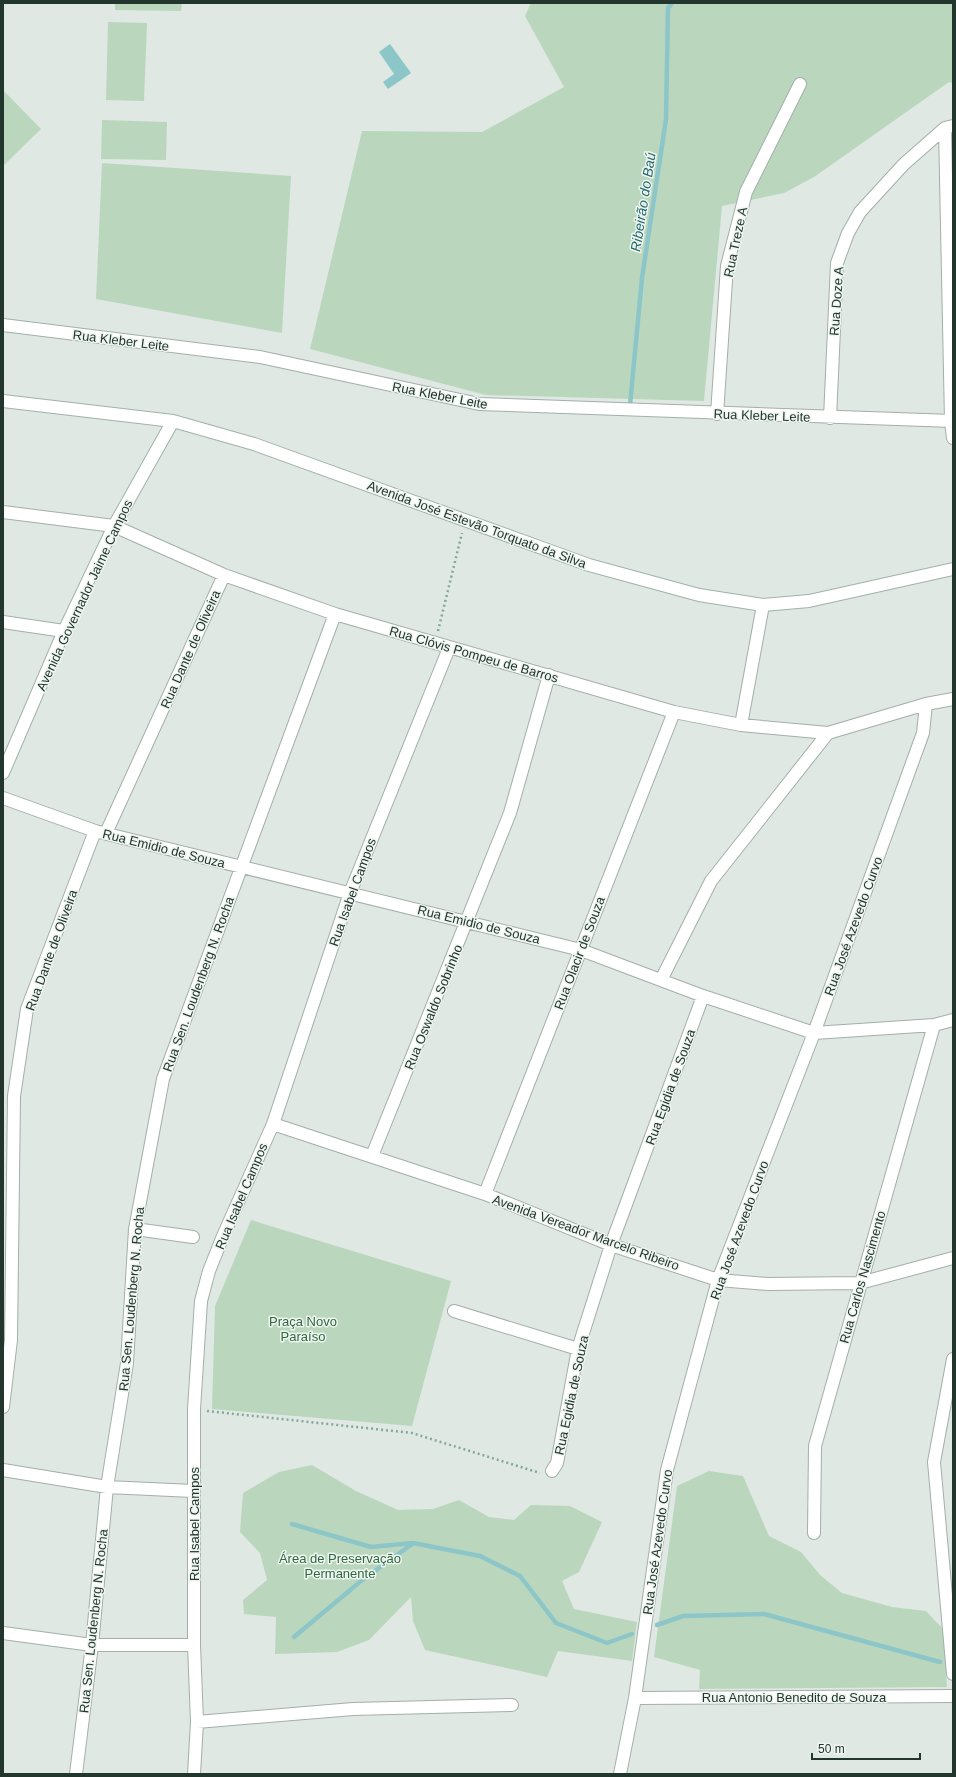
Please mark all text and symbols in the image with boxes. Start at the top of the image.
water label: Ribeirão do Baú [627,151,659,253]
street label: Rua Treze A [721,205,750,279]
street label: Rua Doze A [827,266,846,336]
street label: Rua Kleber Leite [72,327,170,354]
street label: Rua Kleber Leite [391,379,489,412]
street label: Rua Kleber Leite [713,406,811,425]
street label: Avenida José Estevão Torquato da Silva [365,478,589,571]
street label: Avenida Governador Jaime Campos [33,497,136,693]
street label: Rua Dante de Oliveira [158,587,224,711]
street label: Rua Clóvis Pompeu de Barros [388,623,560,686]
street label: Rua Emidio de Souza [101,826,227,871]
street label: Rua Isabel Campos [326,835,379,948]
street label: Rua José Azevedo Curvo [821,855,886,998]
street label: Rua Dante de Oliveira [23,887,81,1013]
street label: Rua Sen. Loudenberg N. Rocha [160,894,237,1074]
street label: Rua Olacir de Souza [551,894,608,1012]
street label: Rua Emidio de Souza [416,902,542,947]
street label: Rua Oswaldo Sobrinho [401,942,465,1072]
street label: Rua Egidia de Souza [643,1027,699,1147]
street label: Rua Isabel Campos [212,1140,271,1252]
street label: Rua José Azevedo Curvo [707,1159,772,1302]
street label: Avenida Vereador Marcelo Ribeiro [490,1192,681,1273]
street label: Rua Sen. Loudenberg N. Rocha [116,1205,147,1392]
street label: Rua Carlos Nascimento [836,1209,889,1345]
park label: Praça Novo Paraíso [269,1314,337,1344]
street label: Rua Egidia de Souza [551,1333,592,1456]
street label: Rua Isabel Campos [187,1466,202,1581]
street label: Rua José Azevedo Curvo [640,1468,675,1616]
street label: Rua Sen. Loudenberg N. Rocha [76,1528,111,1714]
park label: Área de Preservação Permanente [279,1551,401,1581]
street label: Rua Antonio Benedito de Souza [702,1690,887,1705]
scale bar [812,1735,920,1761]
text: 50 m [818,1742,845,1756]

